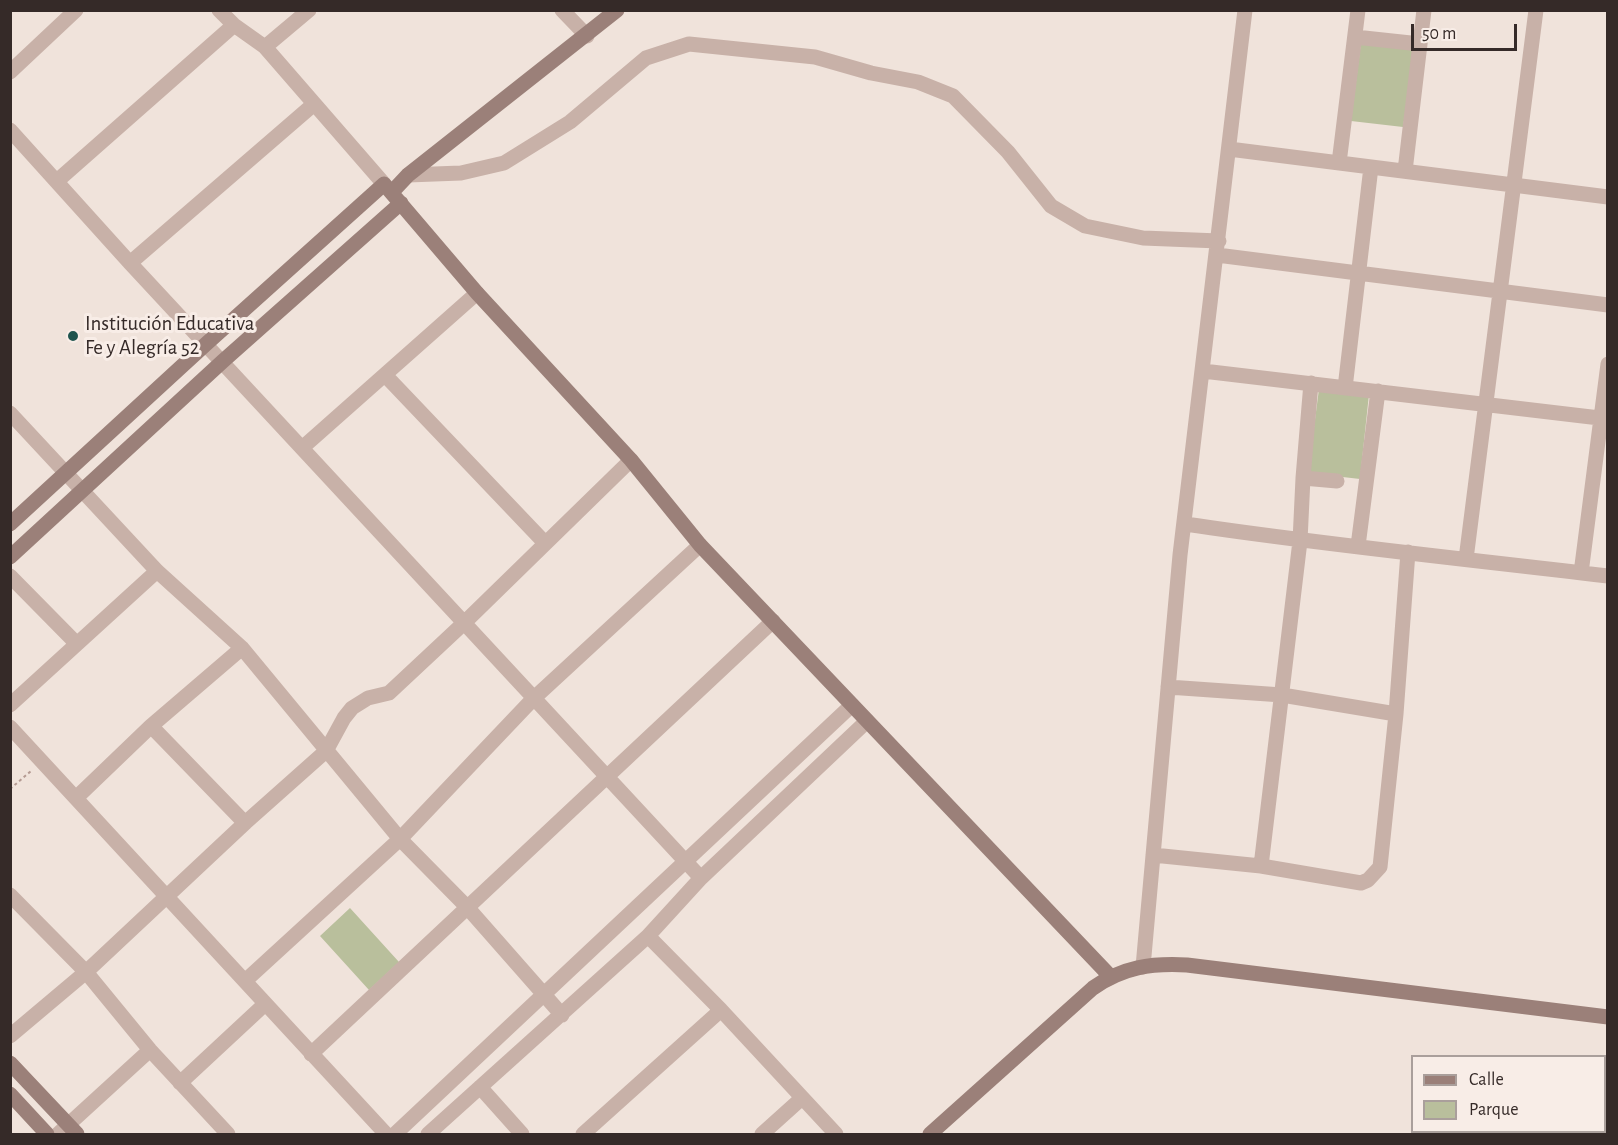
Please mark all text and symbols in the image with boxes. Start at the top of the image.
scale bar [1414,12,1520,50]
text: 50 m [1422,25,1456,43]
place label: Institución Educativa Fe y Alegría 52 [85,311,254,361]
marker: Institución Educativa Fe y Alegría 52 [66,329,80,343]
legend [1411,1055,1606,1133]
text: Calle [1469,1071,1504,1089]
text: Parque [1469,1101,1518,1119]

